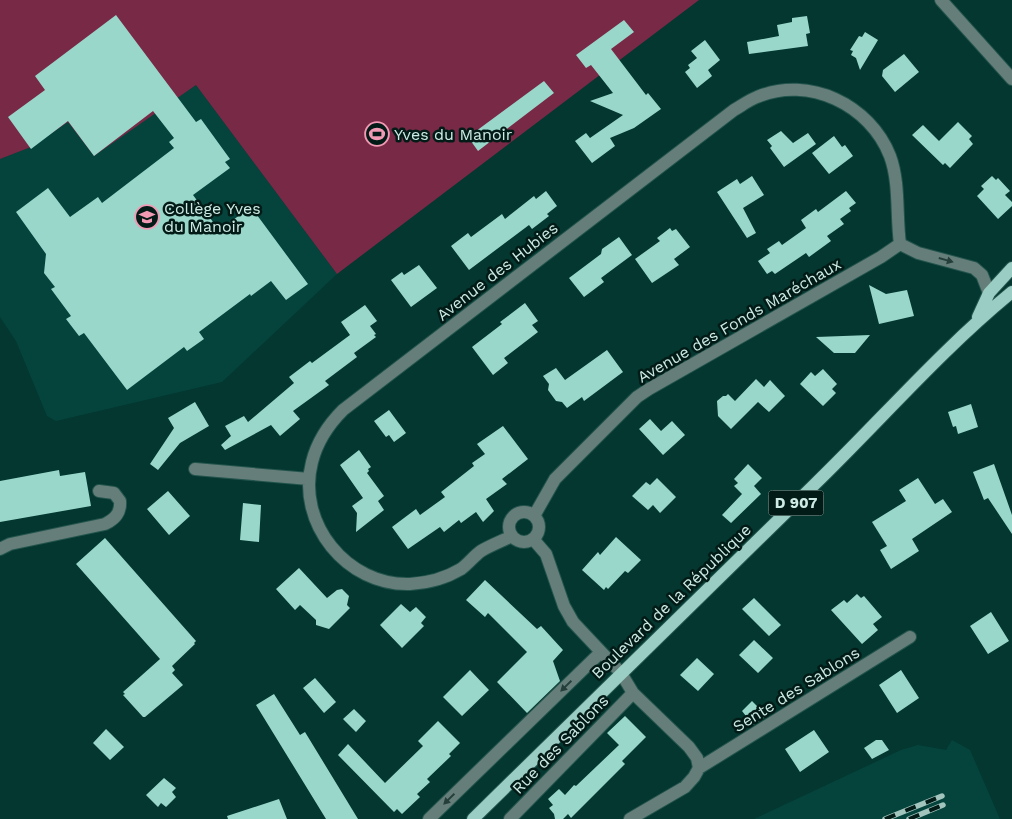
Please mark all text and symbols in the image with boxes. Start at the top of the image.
sports icon: Yves du Manoir [364,121,390,147]
place label: Yves du Manoir [394,125,513,144]
place label: Collège Yves du Manoir [164,199,261,236]
school or university icon: Collège Yves du Manoir [134,204,160,230]
street label: Avenue des Hubies [433,218,562,325]
street label: Avenue des Fonds Maréchaux [634,254,844,387]
one-way arrow [938,257,953,265]
road number: D 907 [768,490,824,516]
street label: Boulevard de la République [588,520,755,683]
street label: Sente des Sablons [729,643,863,736]
one-way arrow [560,680,572,692]
street label: Rue des Sablons [508,691,612,798]
one-way arrow [443,793,455,805]

